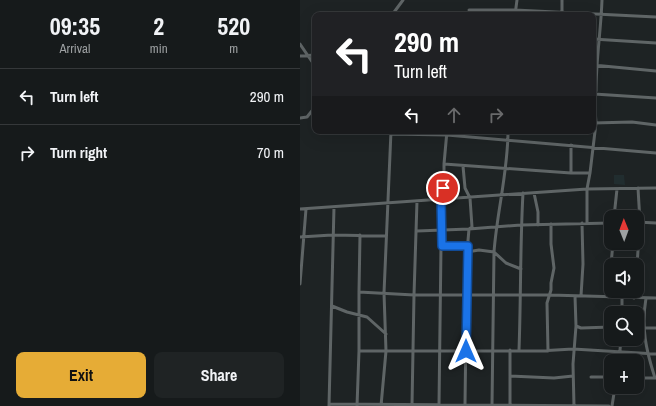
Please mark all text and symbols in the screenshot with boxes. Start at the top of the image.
text: 09:35 [50,10,100,42]
text: 2 [153,10,164,42]
text: 520 [217,10,250,42]
text: 290 m [394,23,459,61]
icon: left [328,28,380,80]
text: Arrival [60,40,90,57]
text: min [150,40,168,57]
text: m [229,40,238,57]
text: Turn left [394,59,447,84]
icon: left [16,86,38,108]
text: Turn left [50,86,98,107]
text: 290 m [250,86,284,107]
icon: left [401,104,423,126]
icon: ahead [443,104,465,126]
icon: right [485,104,507,126]
icon: right [16,142,38,164]
text: Turn right [50,142,107,163]
text: 70 m [257,142,284,163]
pin [426,171,460,205]
icon: arrive [432,177,454,199]
north arrow [604,210,644,250]
map controls [604,210,644,394]
button: sound [604,258,644,298]
button: search [604,306,644,346]
position arrow [445,330,487,372]
button: Exit [16,352,146,398]
button: Share [154,352,284,398]
button: + [604,354,644,394]

